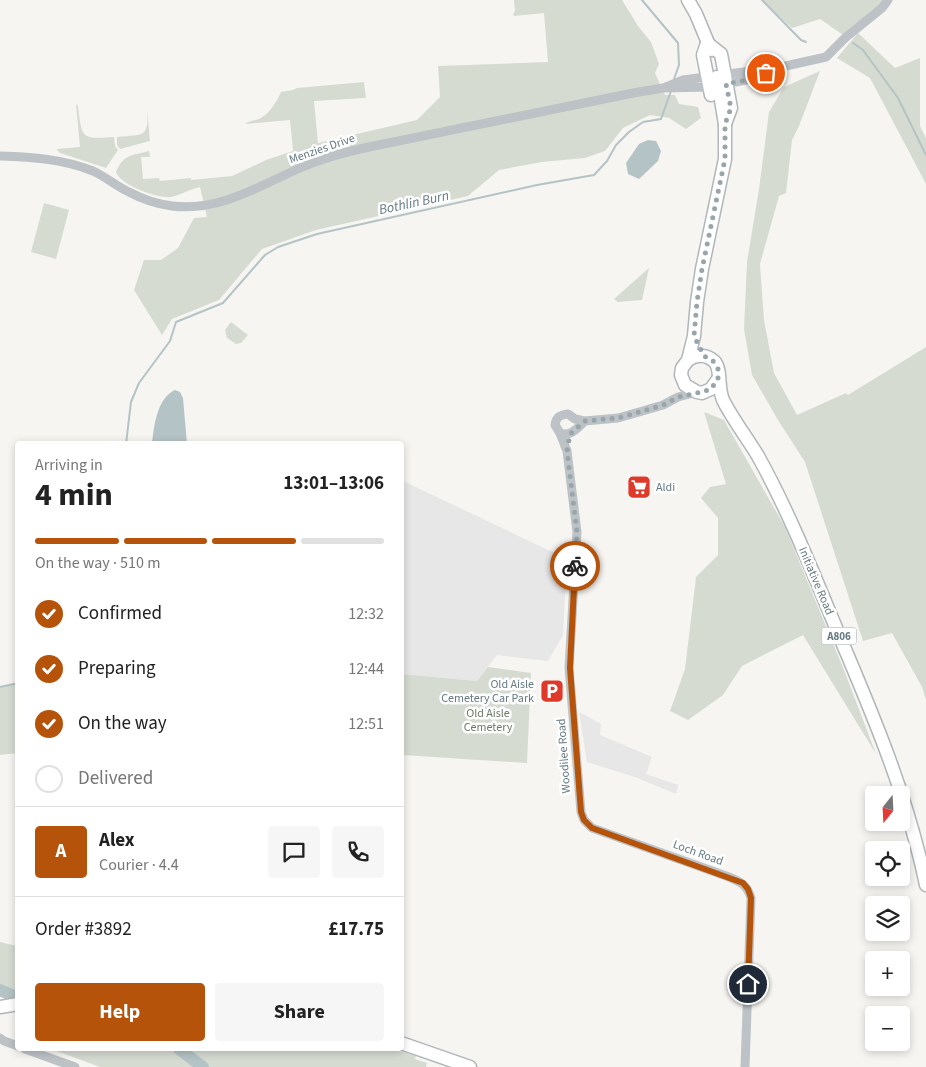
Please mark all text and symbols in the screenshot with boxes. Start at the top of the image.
pin [745,52,787,94]
icon: bag [752,59,780,87]
street label: Menzies Drive [287,130,357,168]
water label: Bothlin Burn [377,186,451,220]
text: Arriving in [35,454,103,476]
text: 13:01–13:06 [283,470,384,497]
text: 4 min [35,472,113,518]
supermarket icon: Aldi [626,474,652,500]
place label: Aldi [656,479,675,496]
courier [550,541,600,591]
street label: Initiative Road [794,544,838,618]
text: On the way · 510 m [35,552,160,574]
icon: bike [561,552,589,580]
icon: check [35,600,63,628]
text: Confirmed [78,600,162,627]
text: 12:32 [348,603,384,625]
road number: A806 [822,628,856,644]
icon: check [35,655,63,683]
text: Preparing [78,655,156,682]
text: 12:44 [348,658,384,680]
place label: Old Aisle Cemetery Car Park [441,676,534,707]
parking icon: Old Aisle Cemetery Car Park [539,678,565,704]
park label: Old Aisle Cemetery [464,705,513,736]
icon: check [35,710,63,738]
text: On the way [78,710,167,737]
text: 12:51 [348,713,384,735]
street label: Woodilee Road [553,718,575,794]
text: Delivered [78,765,153,792]
north arrow [865,786,910,831]
map controls [865,786,910,1051]
button: chat [268,826,320,878]
button: phone [332,826,384,878]
text: Alex [99,827,135,854]
street label: Loch Road [670,836,726,870]
text: A [56,838,66,865]
button: locate [865,841,910,886]
text: Courier · 4.4 [99,854,179,876]
button: layers [865,896,910,941]
text: Order #3892 [35,916,132,943]
text: £17.75 [328,916,384,943]
button: + [865,951,910,996]
pin [727,963,769,1005]
icon: home [734,970,762,998]
button: Help [35,983,205,1041]
button: Share [215,983,384,1041]
button: − [865,1006,910,1051]

